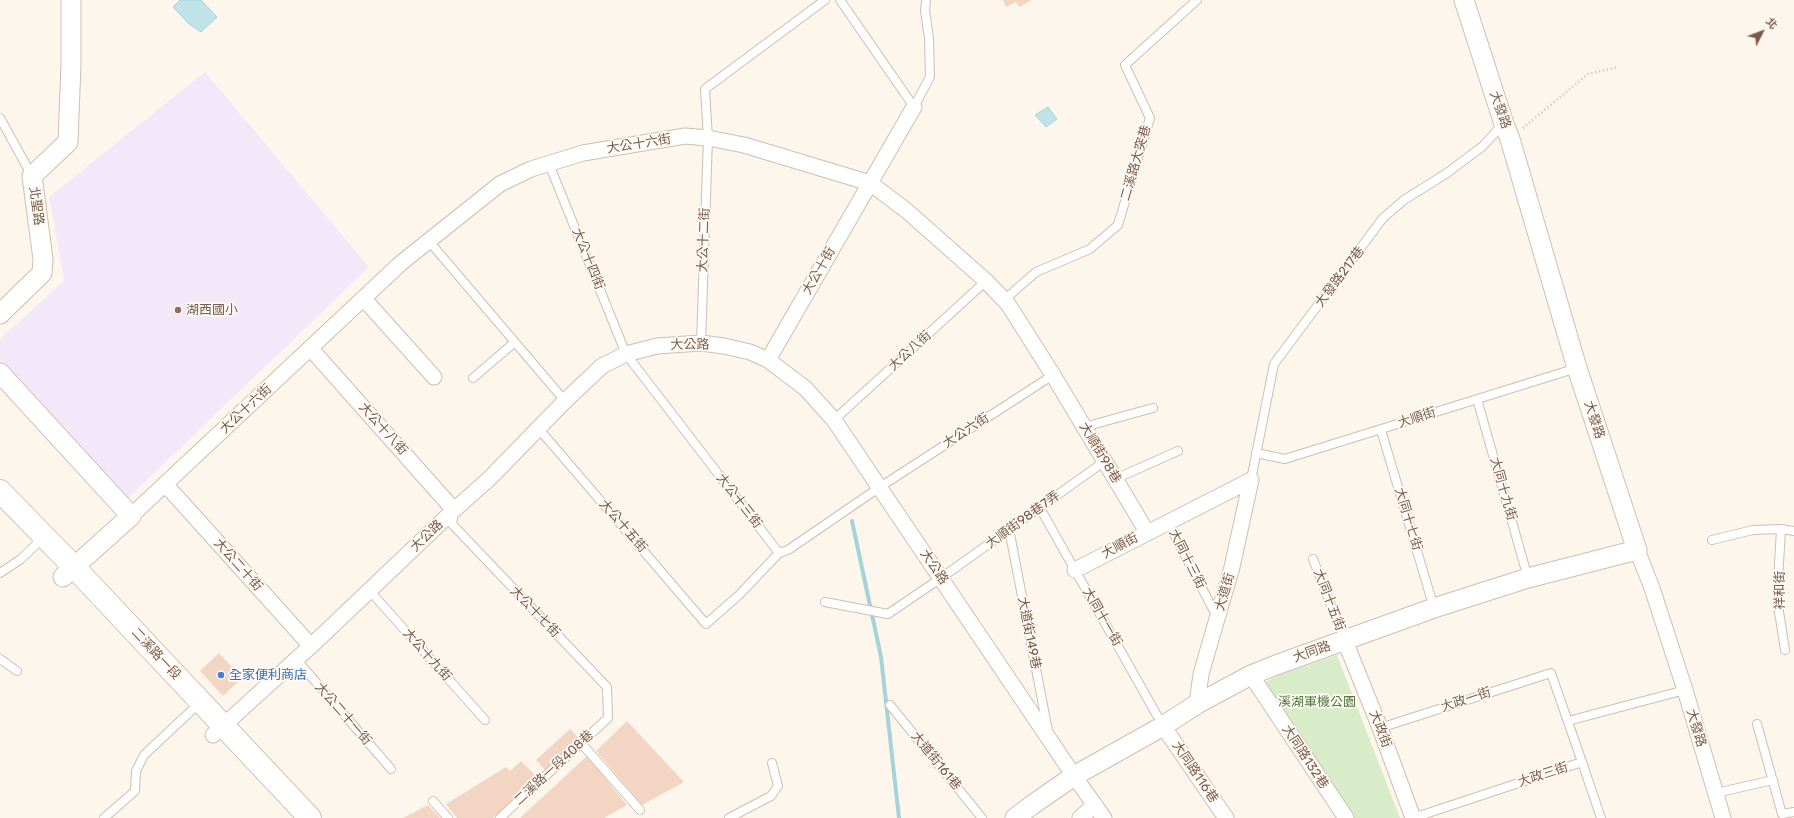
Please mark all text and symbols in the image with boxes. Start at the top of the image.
north arrow [1742,12,1782,52]
text: 北 [1763,15,1780,32]
street label: 大發路 [1486,89,1514,131]
street label: 二溪路大突巷 [1118,123,1154,203]
street label: 大公十六街 [606,131,672,157]
street label: 北聖路 [26,186,46,226]
street label: 大公十二街 [695,207,713,273]
street label: 大公十四街 [569,226,607,292]
street label: 大發路217巷 [1312,244,1368,310]
street label: 大公十街 [799,245,839,297]
place label: 湖西國小 [186,302,238,318]
marker: 湖西國小 [173,305,183,315]
street label: 大公八街 [885,328,935,374]
street label: 大公路 [670,337,710,353]
street label: 大公十六街 [217,381,275,437]
street label: 大發路 [1581,399,1607,441]
street label: 大公十八街 [355,400,411,458]
street label: 大順街 [1396,405,1438,431]
street label: 大公六街 [940,410,992,452]
street label: 大順街98巷 [1076,420,1124,486]
street label: 大同十九街 [1487,456,1519,522]
street label: 大公十三街 [713,471,765,531]
street label: 大同十七街 [1391,486,1425,552]
street label: 大順街98巷7弄 [983,488,1063,552]
street label: 大公十五街 [596,496,650,556]
street label: 大公路 [408,517,446,555]
street label: 大同十三街 [1165,527,1209,591]
street label: 大順街 [1099,530,1141,562]
street label: 大公二十街 [210,536,266,594]
street label: 大公路 [917,546,951,588]
street label: 大同十五街 [1310,567,1348,633]
street label: 大道街 [1212,571,1238,613]
street label: 祥和街 [1772,571,1788,609]
street label: 大公十七街 [507,583,563,641]
street label: 大同十一街 [1079,585,1125,649]
street label: 大道街149巷 [1014,596,1044,670]
street label: 二溪路一段 [128,625,184,683]
street label: 大公十九街 [399,626,455,684]
street label: 大同路 [1291,638,1333,666]
place label: 全家便利商店 [229,667,307,683]
marker: 全家便利商店 [216,670,226,680]
street label: 大公二十一街 [312,679,374,749]
street label: 大政一街 [1439,685,1493,715]
park label: 溪湖軍機公園 [1278,694,1356,710]
street label: 大發路 [1683,707,1709,749]
street label: 大政街 [1366,708,1394,750]
street label: 大同路132巷 [1279,722,1331,792]
street label: 二溪路一段408巷 [511,727,597,809]
street label: 大道街161巷 [908,729,964,793]
street label: 大同路116巷 [1169,738,1221,806]
street label: 大政三街 [1516,760,1570,790]

